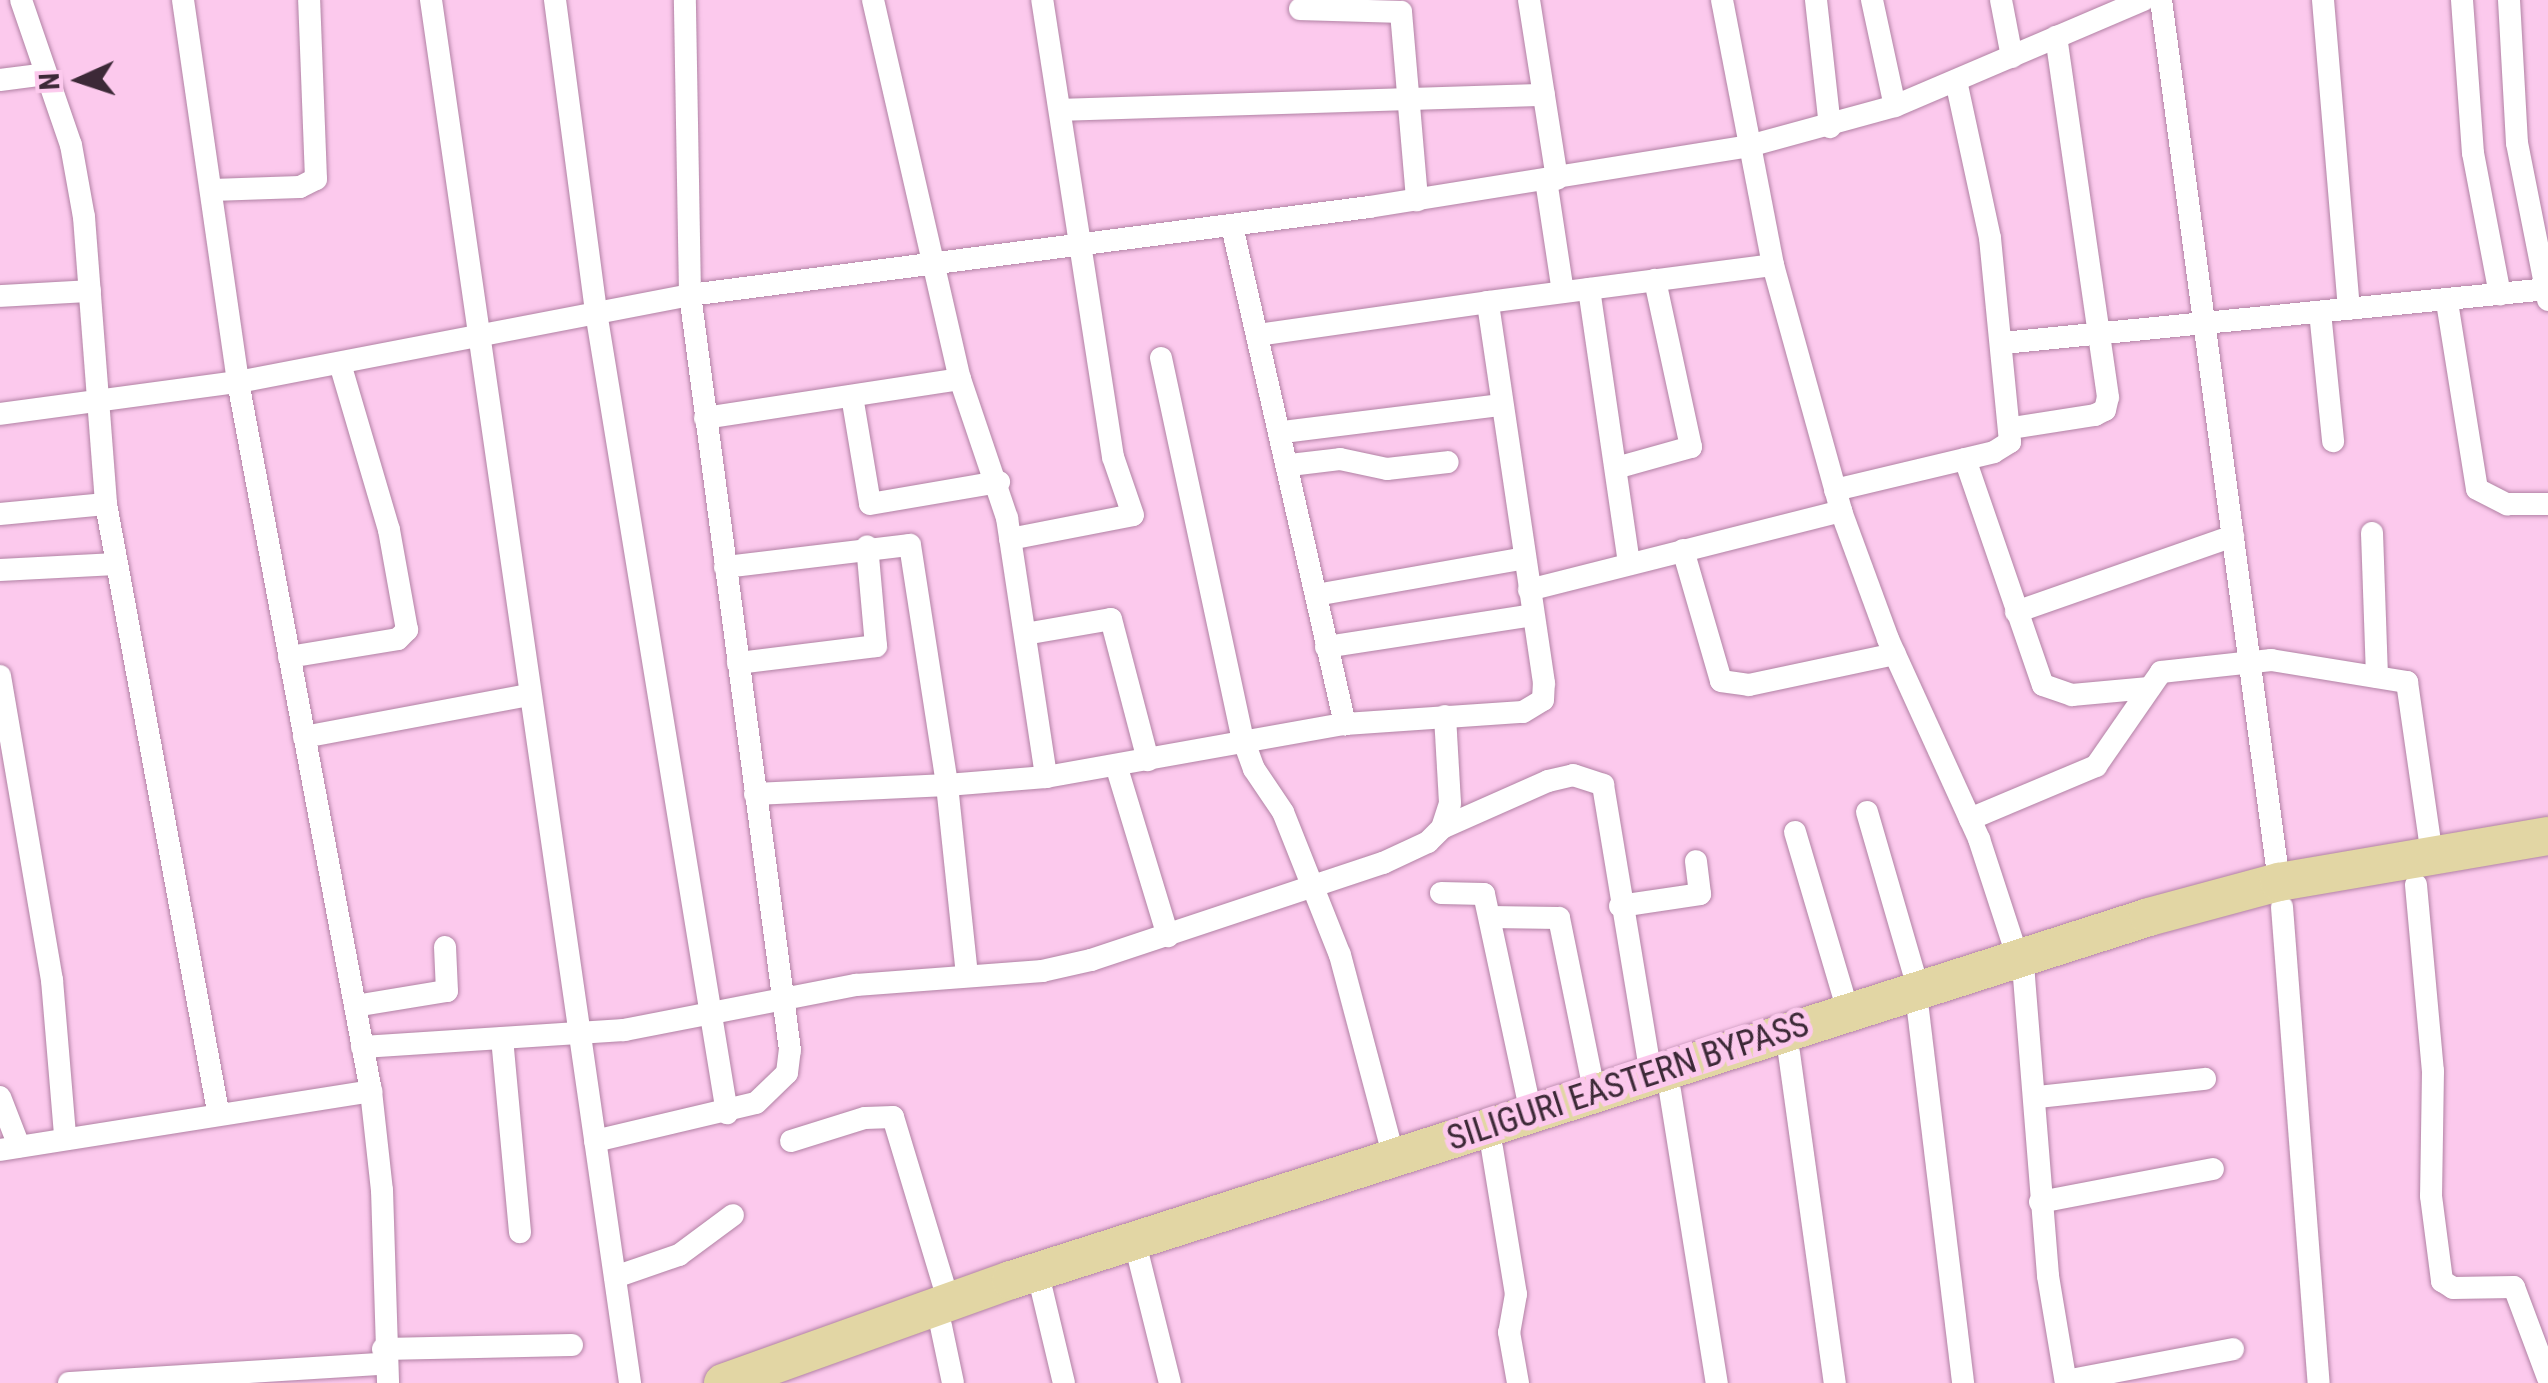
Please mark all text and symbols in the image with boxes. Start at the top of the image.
north arrow [30,30,130,130]
text: N [33,72,66,91]
street label: SILIGURI EASTERN BYPASS [1442,1004,1814,1160]

